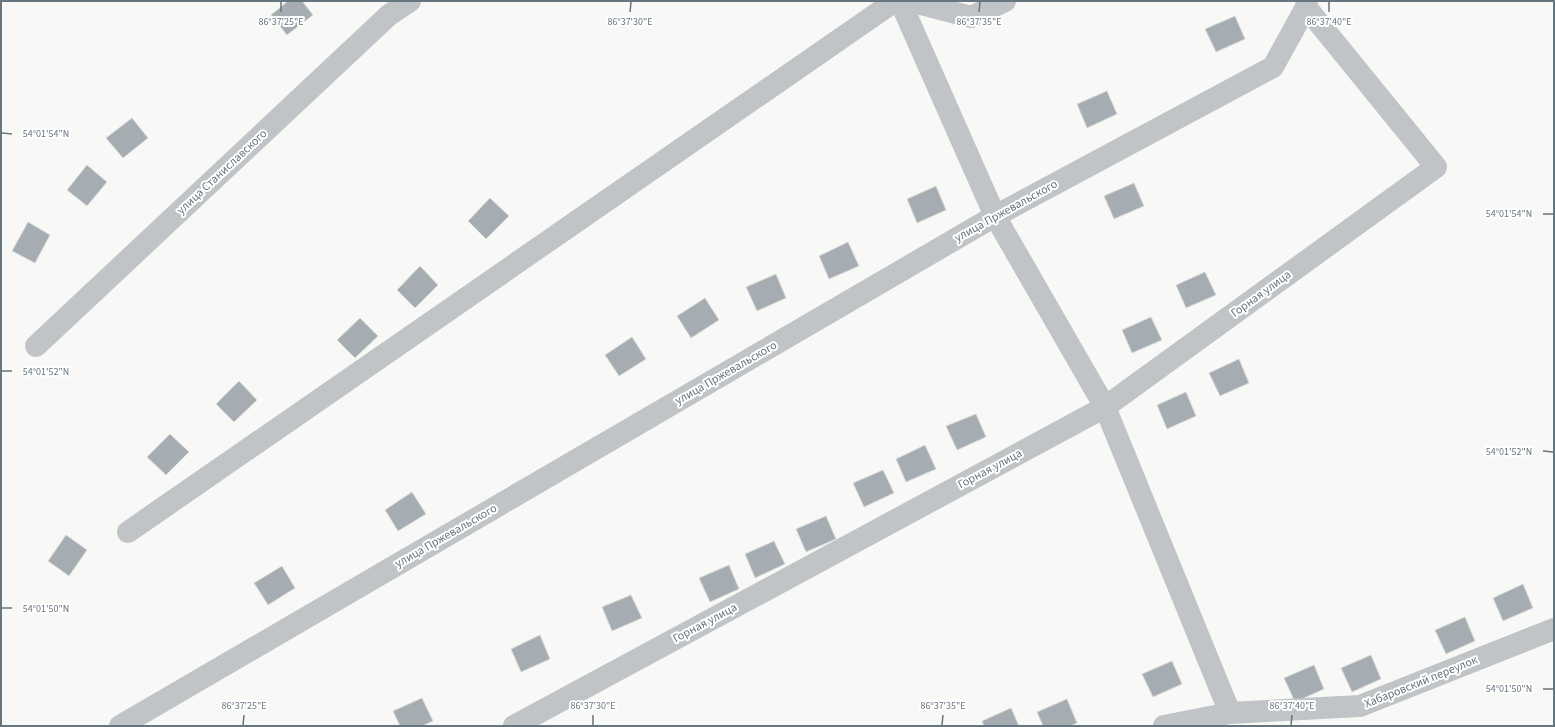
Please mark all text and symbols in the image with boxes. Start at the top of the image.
text: 86°37'25"E [258,15,304,29]
text: 86°37'30"E [607,15,653,29]
text: 86°37'35"E [956,15,1002,29]
text: 86°37'40"E [1306,15,1352,29]
street label: улица Станиславского [173,126,271,218]
text: 54°01'54"N [23,127,69,141]
street label: улица Пржевальского [951,176,1061,246]
text: 54°01'54"N [1486,207,1532,221]
street label: Горная улица [1227,266,1295,322]
street label: улица Пржевальского [672,337,780,409]
text: 54°01'52"N [23,365,69,379]
street label: Горная улица [955,445,1025,493]
text: 54°01'52"N [1486,445,1532,459]
street label: улица Пржевальского [392,500,500,572]
street label: Горная улица [670,599,740,647]
text: 54°01'50"N [23,602,69,616]
street label: Хабаровский переулок [1362,651,1480,713]
text: 54°01'50"N [1486,682,1532,696]
text: 86°37'25"E [221,699,267,713]
text: 86°37'30"E [570,699,616,713]
text: 86°37'35"E [920,699,966,713]
text: 86°37'40"E [1269,699,1315,713]

